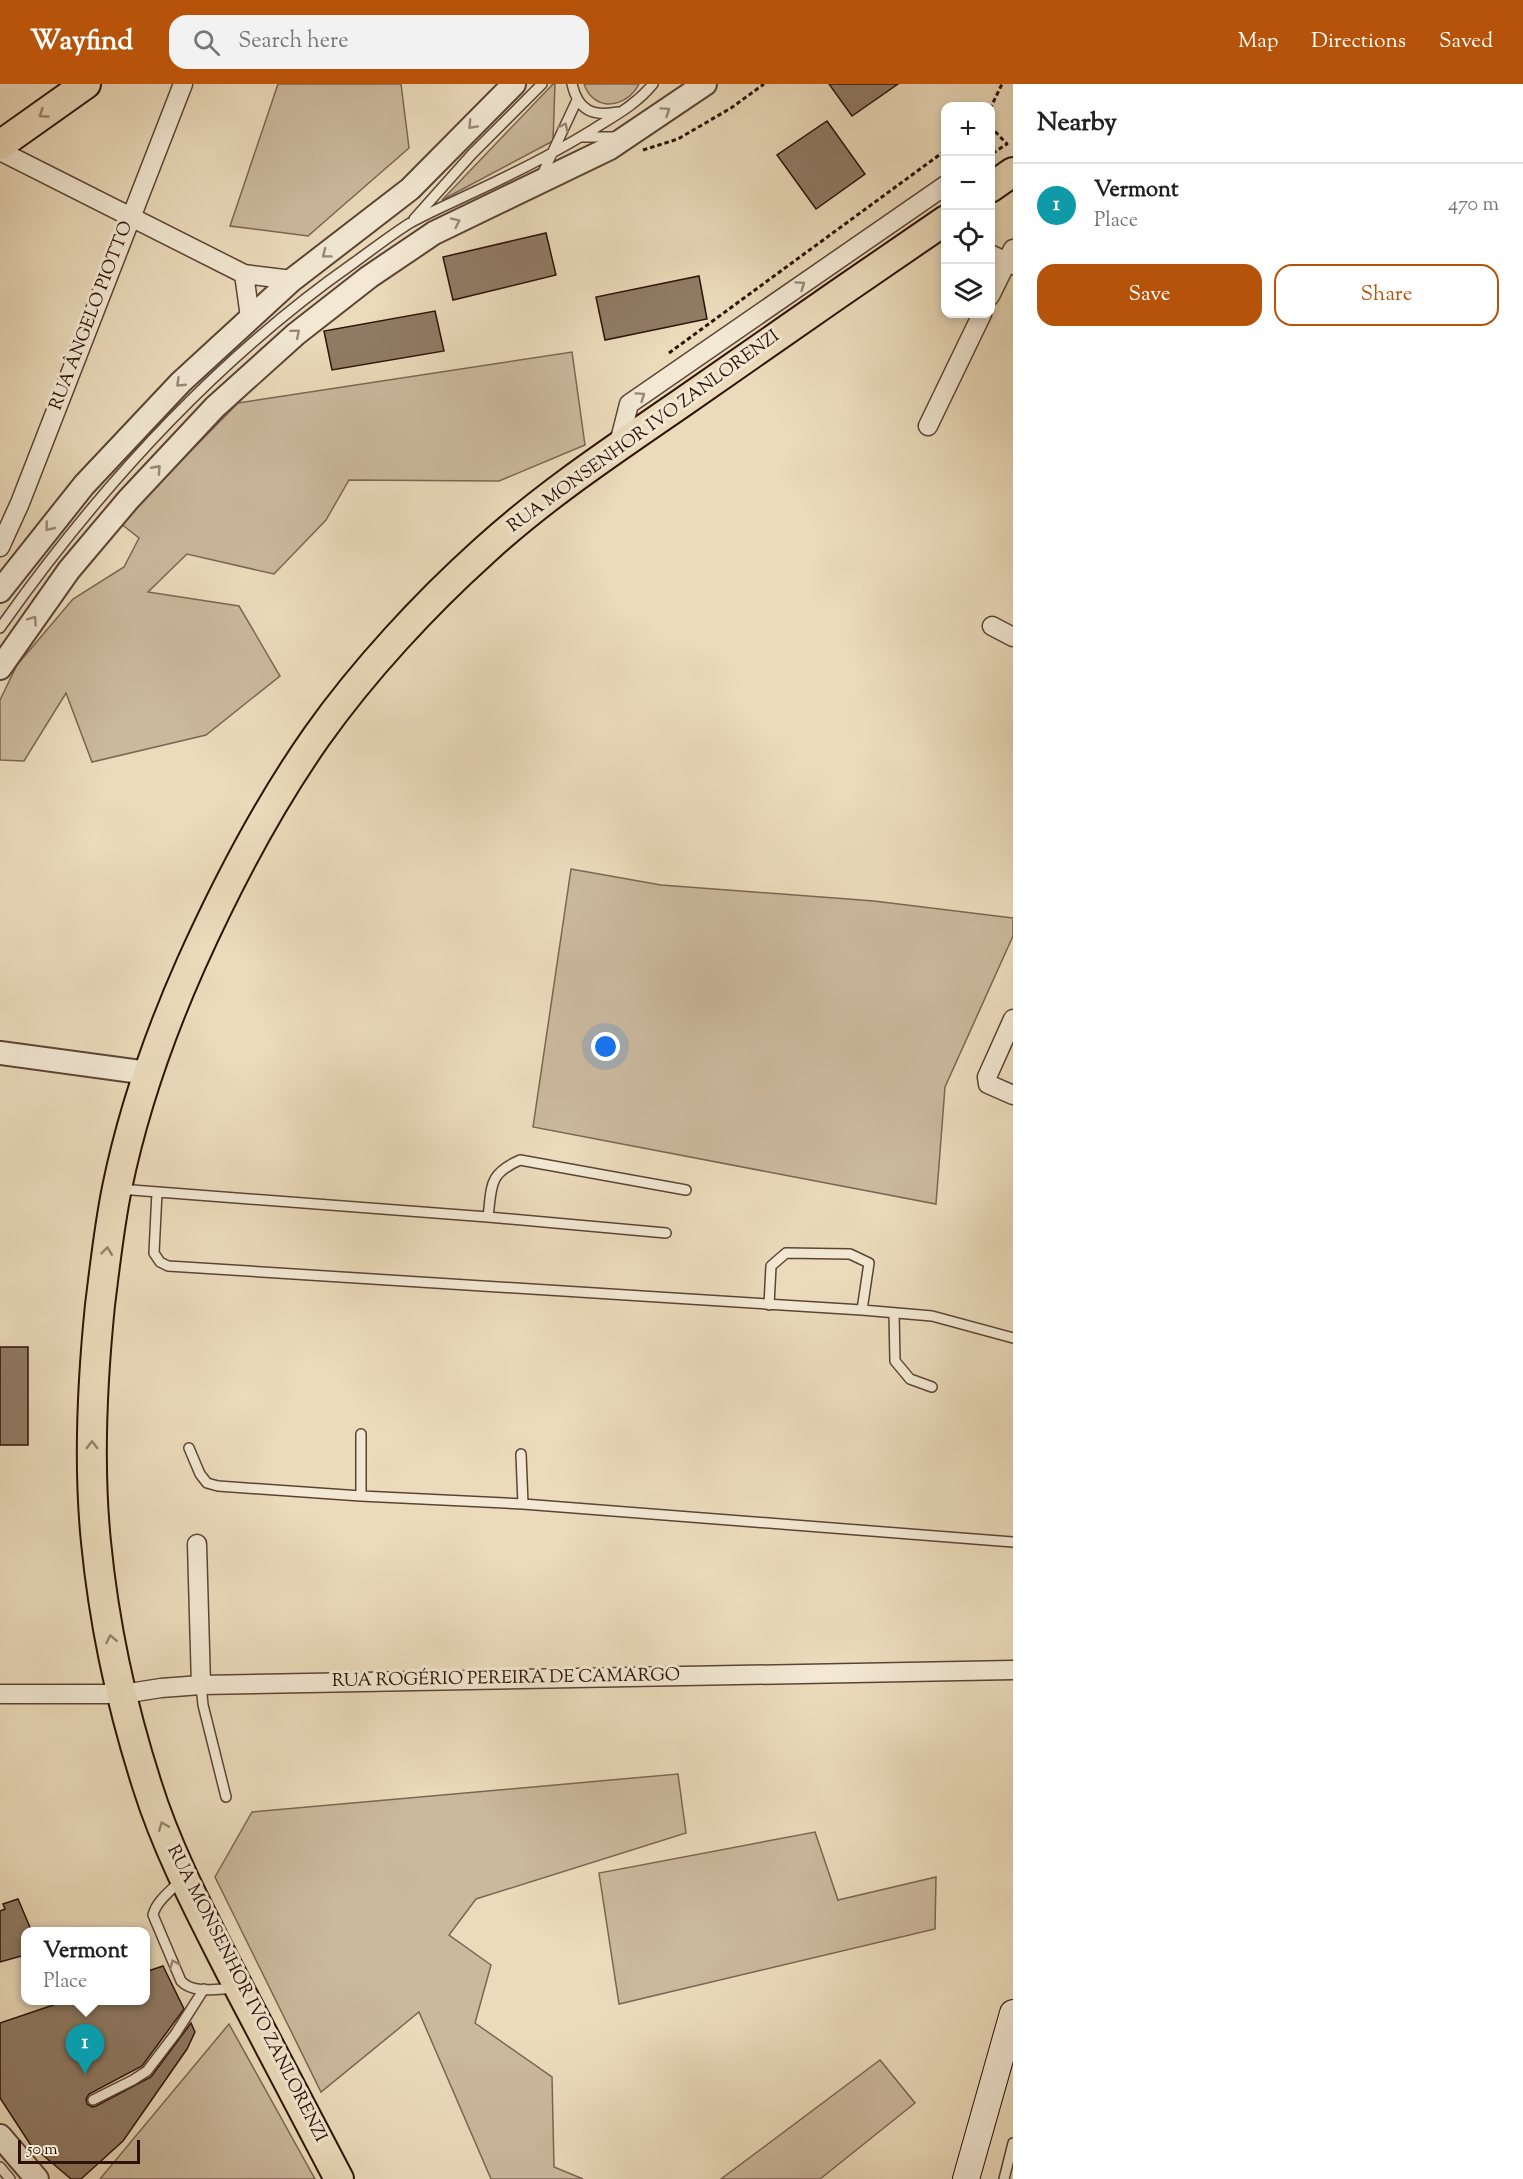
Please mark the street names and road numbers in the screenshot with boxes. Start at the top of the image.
street label: RUA ÂNGELO PIOTTO [43,217,140,414]
street label: RUA MONSENHOR IVO ZANLORENZI [503,324,785,540]
street label: RUA ROGÉRIO PEREIRA DE CAMARGO [332,1663,680,1695]
street label: RUA MONSENHOR IVO ZANLORENZI [159,1841,333,2147]

